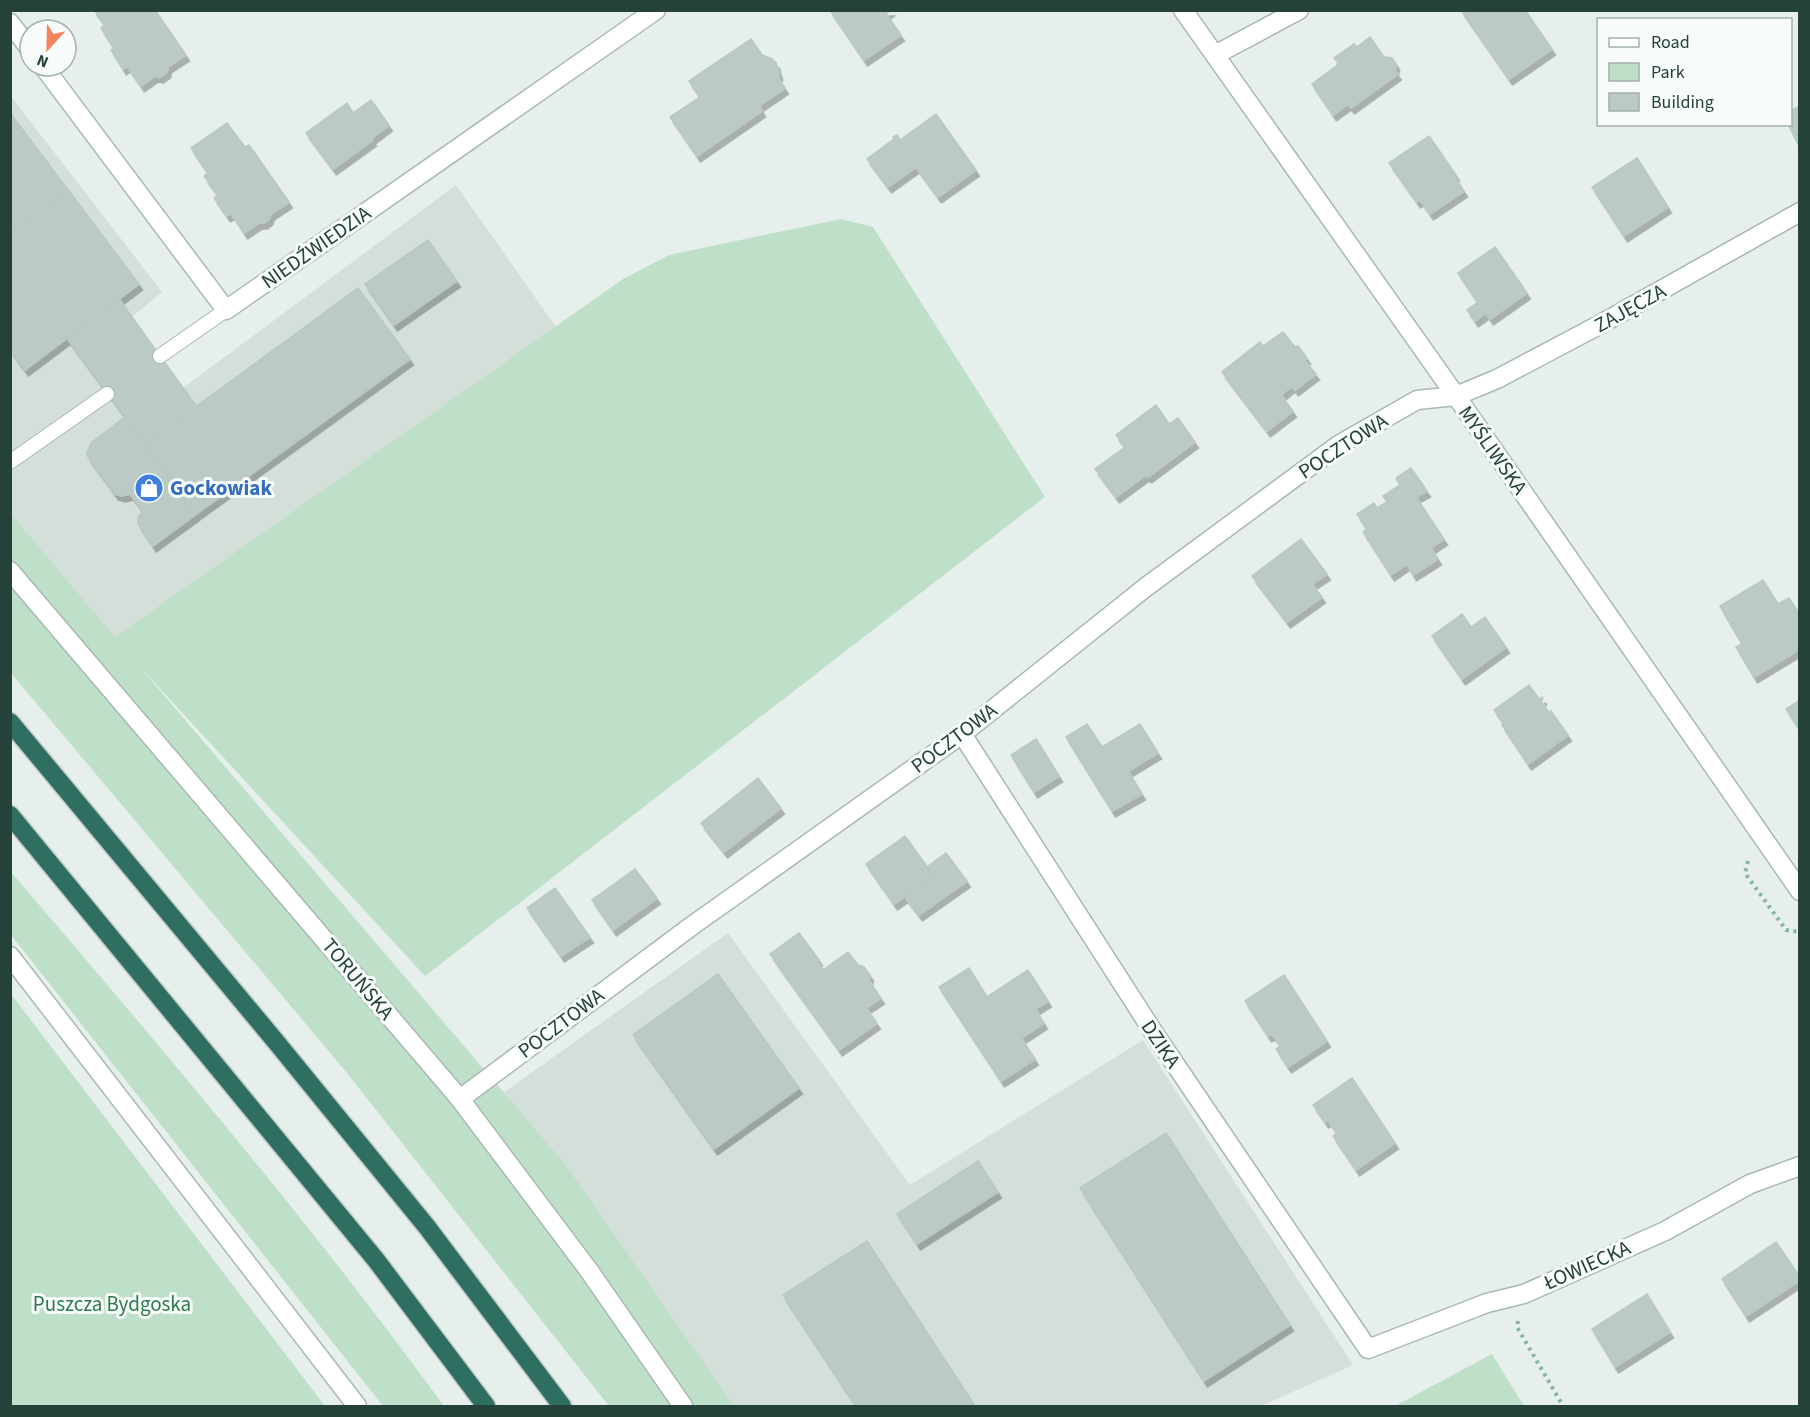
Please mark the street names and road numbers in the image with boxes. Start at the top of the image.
street label: NIEDŹWIEDZIA [255,198,377,296]
street label: ZAJĘCZA [1589,276,1672,340]
street label: MYŚLIWSKA [1451,399,1535,501]
street label: POCZTOWA [1292,405,1394,486]
street label: POCZTOWA [904,695,1004,780]
street label: TORUŃSKA [315,932,401,1027]
street label: POCZTOWA [511,980,611,1065]
street label: DZIKA [1134,1014,1188,1075]
street label: ŁOWIECKA [1538,1232,1636,1298]

